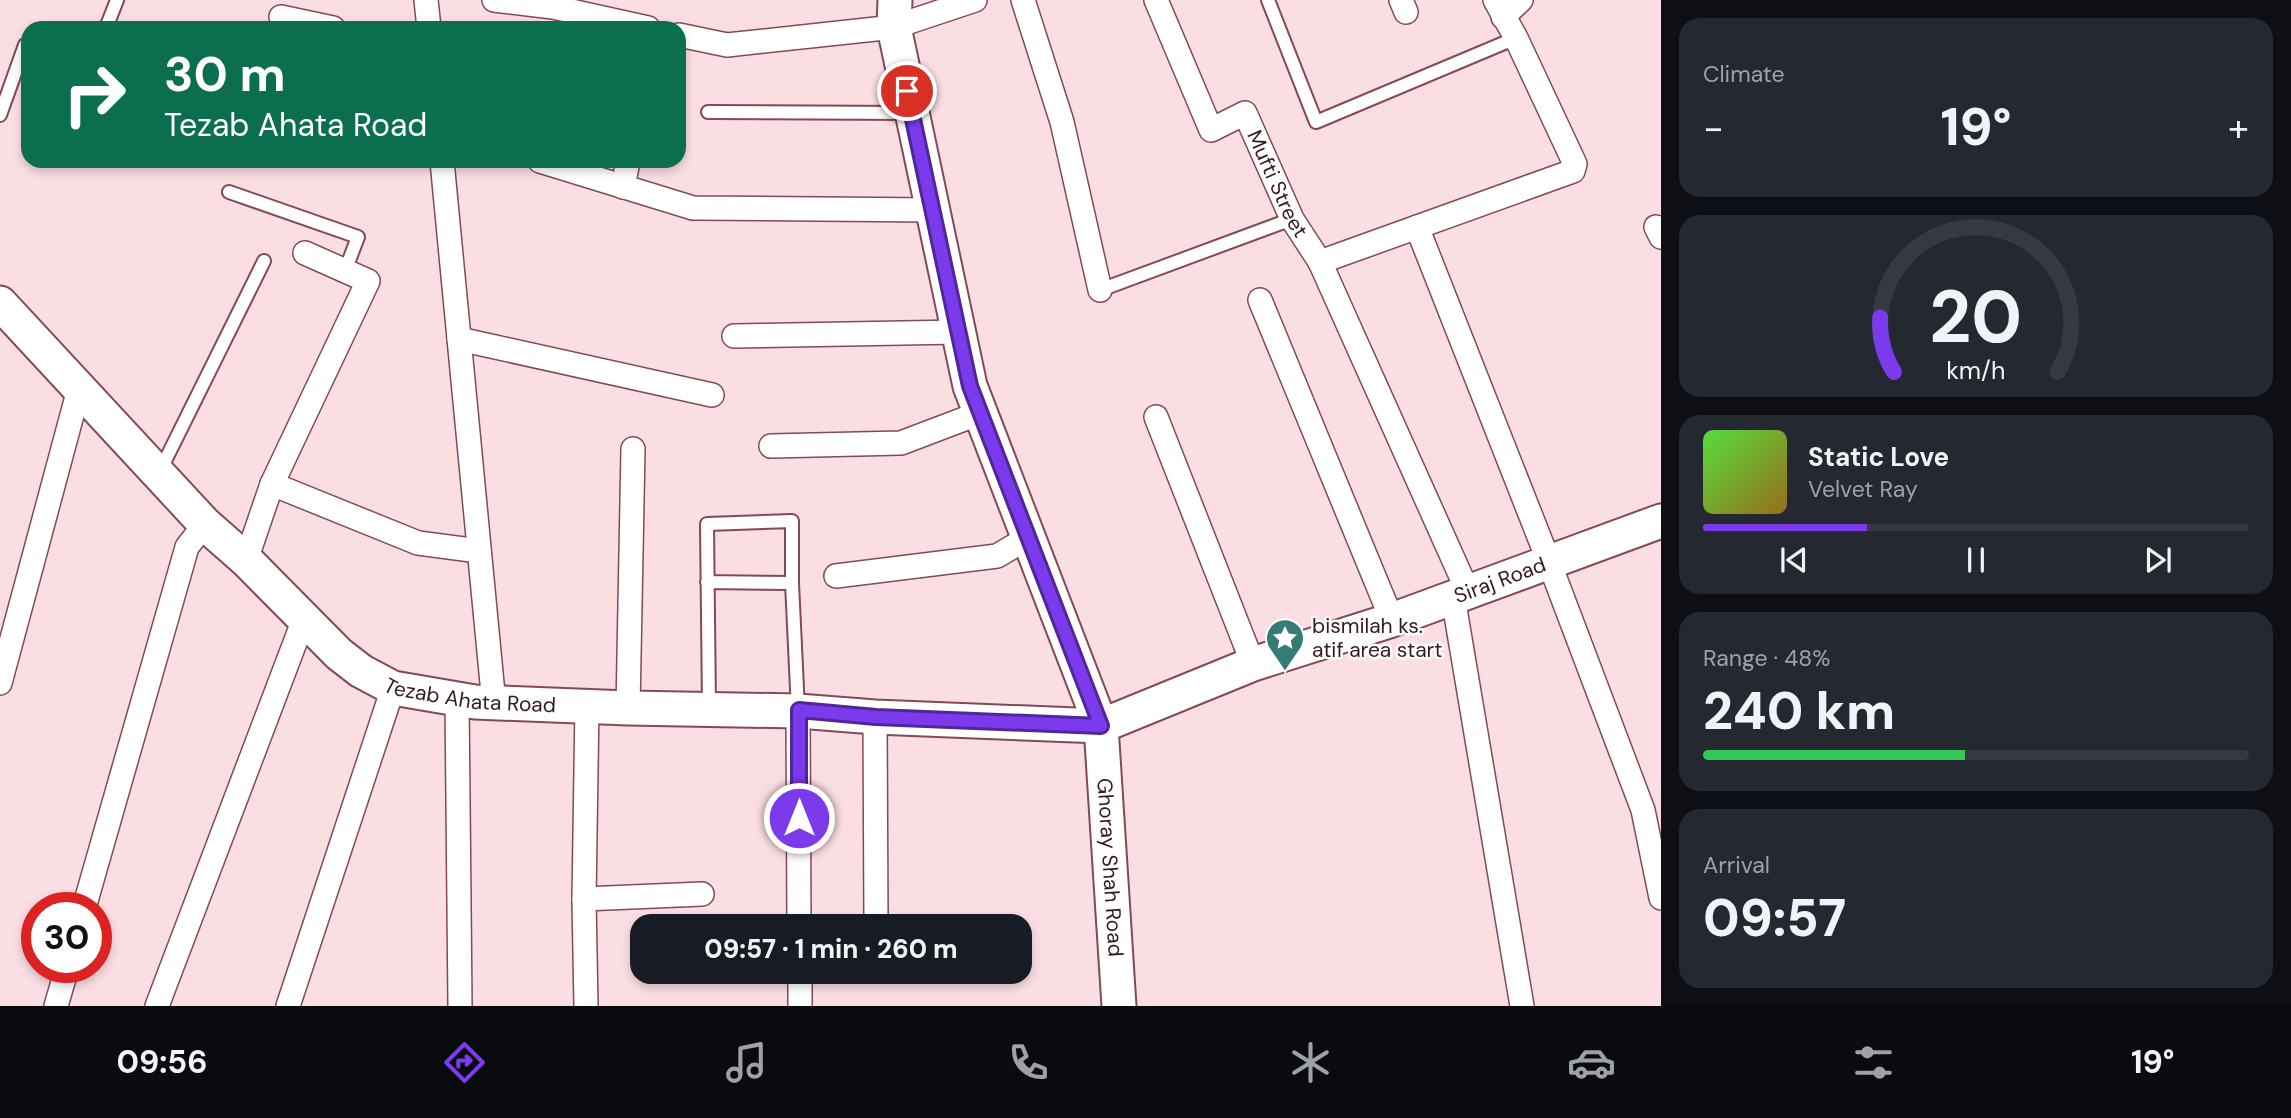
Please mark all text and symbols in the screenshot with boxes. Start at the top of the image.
text: 30 m [164,42,286,106]
icon: right [49,49,140,140]
text: Climate [1703,59,1785,89]
pin [877,61,937,121]
icon: arrive [888,72,926,110]
text: 19° [1940,93,2012,161]
text: − [1703,103,1724,153]
text: + [2228,103,2249,153]
text: Tezab Ahata Road [164,104,427,146]
street label: Mufti Street [1240,126,1314,243]
text: 20 [1930,270,2022,365]
text: km/h [1946,354,2006,387]
text: Static Love [1808,440,1949,474]
text: Velvet Ray [1808,474,1918,504]
icon: previous [1775,541,1813,579]
icon: pause [1957,541,1995,579]
icon: next [2139,541,2177,579]
street label: Siraj Road [1450,551,1550,610]
place label: bismilah ks. atif area start [1312,612,1443,664]
place icon: bismilah ks. atif area start [1264,617,1306,672]
text: Range · 48% [1703,643,1830,673]
street label: Tezab Ahata Road [379,672,557,719]
text: 240 km [1703,677,1895,745]
street label: Ghoray Shah Road [1090,777,1130,958]
position arrow [762,781,836,855]
text: Arrival [1703,850,1770,880]
text: 09:57 [1703,884,1846,952]
speed limit sign: 30 [21,892,112,983]
text: 09:57 · 1 min · 260 m [704,932,958,966]
icon: directions [440,1038,489,1087]
icon: music [722,1038,771,1087]
icon: phone [1004,1038,1053,1087]
icon: climate [1286,1038,1335,1087]
icon: car [1567,1038,1616,1087]
icon: filters [1849,1038,1898,1087]
text: 09:56 [116,1041,208,1083]
text: 19° [2131,1041,2175,1083]

